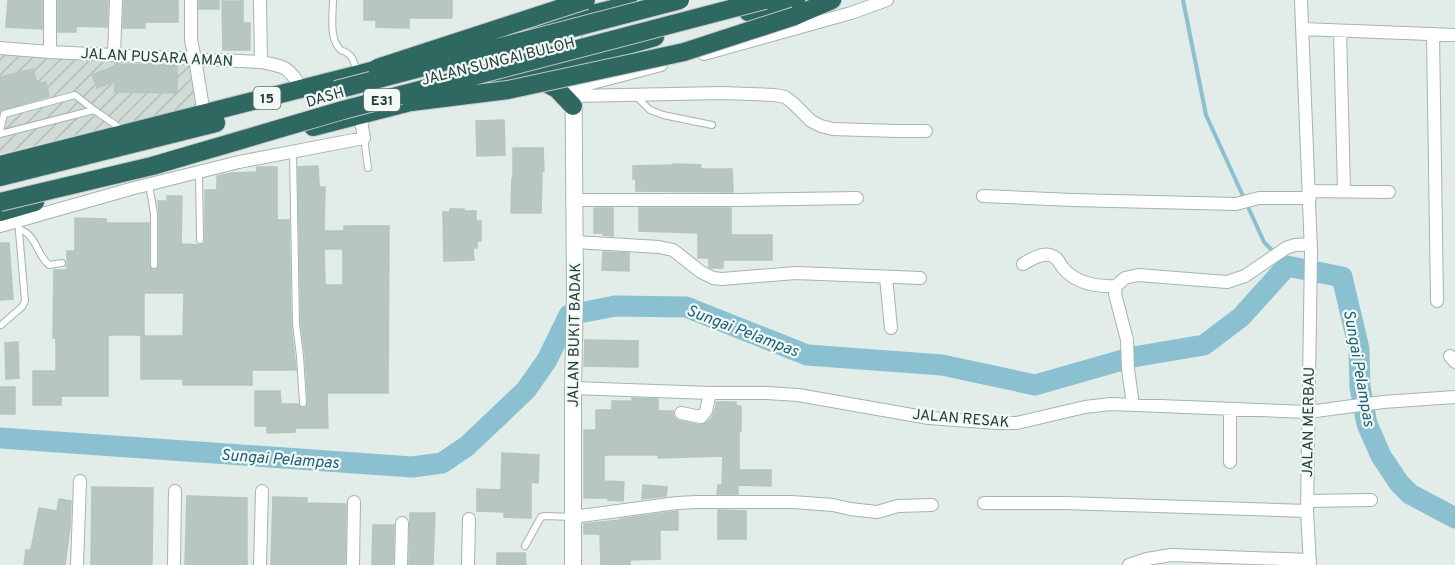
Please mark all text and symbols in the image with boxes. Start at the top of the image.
street label: JALAN SUNGAI BULOH [420,34,577,91]
street label: JALAN PUSARA AMAN [80,45,234,72]
street label: DASH [304,84,347,113]
road number: 15 [254,87,280,109]
road number: E31 [364,89,400,111]
street label: JALAN BUKIT BADAK [565,262,586,407]
water label: Sungai Pelampas [683,301,802,363]
water label: Sungai Pelampas [1338,308,1378,429]
street label: JALAN MERBAU [1299,367,1320,477]
street label: JALAN RESAK [912,406,1010,433]
water label: Sungai Pelampas [220,446,340,474]

